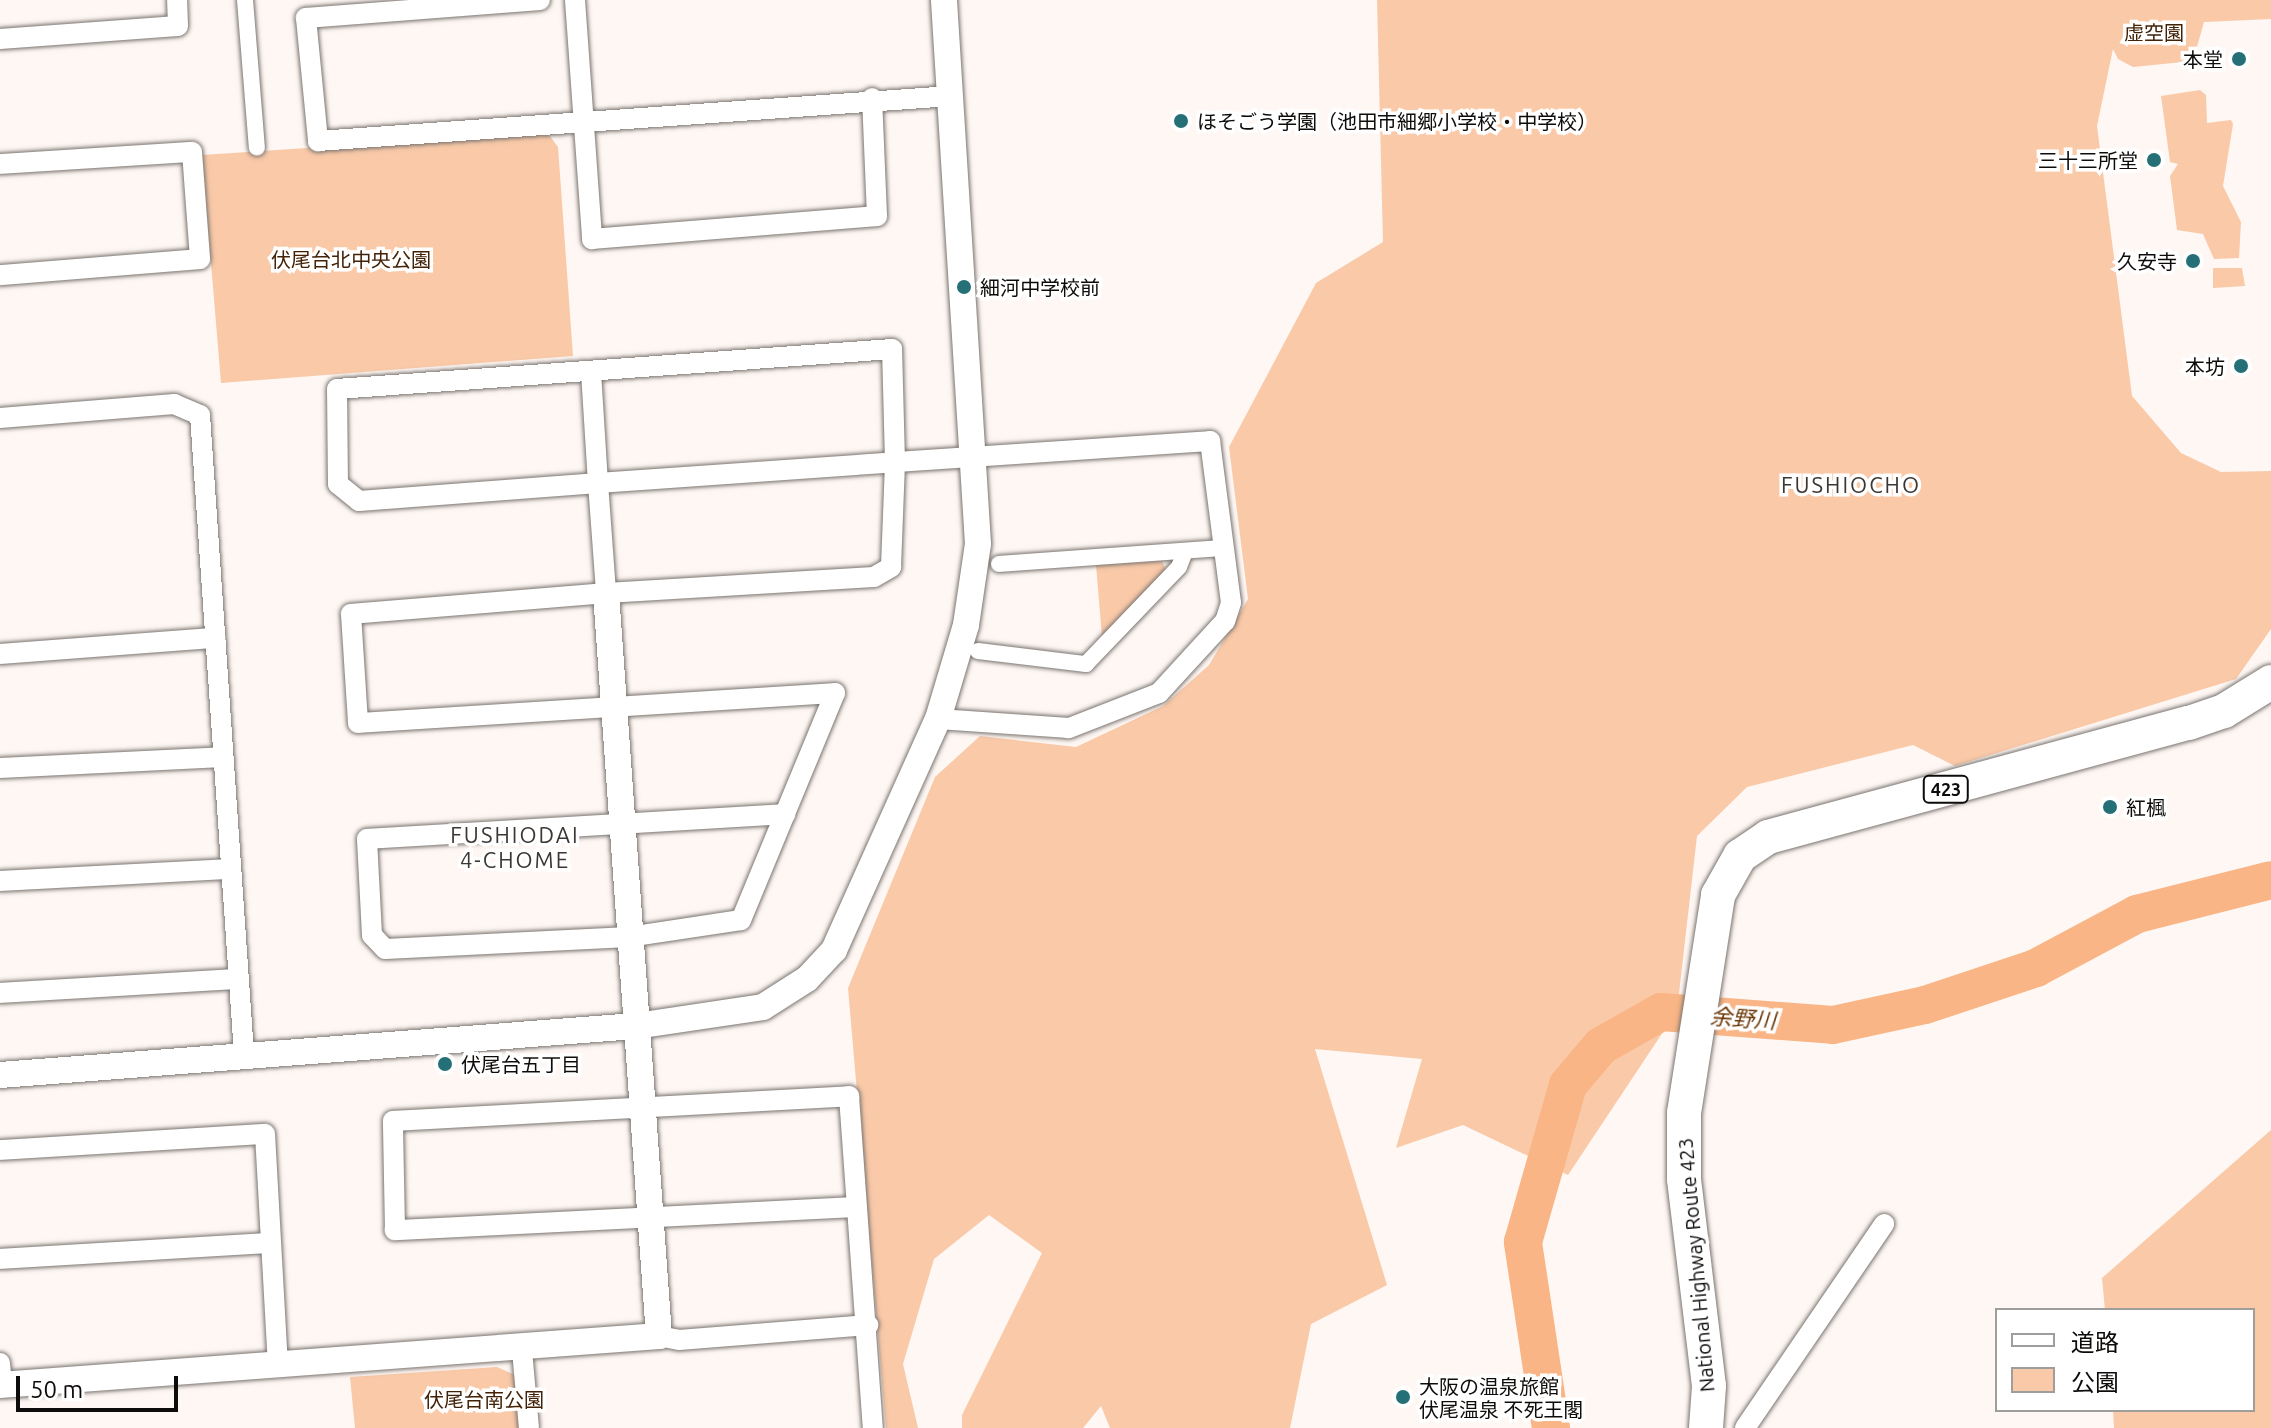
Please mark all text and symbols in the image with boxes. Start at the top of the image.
park label: 虚空園 [2124,20,2184,44]
place label: 本堂 [2183,47,2223,71]
marker: 本堂 [2230,50,2248,68]
place label: ほそごう学園（池田市細郷小学校・中学校） [1197,109,1597,133]
marker: ほそごう学園（池田市細郷小学校・中学校） [1172,112,1190,130]
place label: 三十三所堂 [2038,148,2138,172]
marker: 三十三所堂 [2145,151,2163,169]
park label: 伏尾台北中央公園 [271,247,431,271]
place label: 久安寺 [2117,249,2177,273]
marker: 久安寺 [2184,252,2202,270]
place label: 細河中学校前 [980,275,1100,299]
marker: 細河中学校前 [955,278,973,296]
place label: 本坊 [2185,354,2225,378]
marker: 本坊 [2232,357,2250,375]
district label: FUSHIOCHO [1781,472,1921,498]
road number: 423 [1922,775,1970,803]
place label: 紅楓 [2126,795,2166,819]
marker: 紅楓 [2101,798,2119,816]
district label: FUSHIODAI 4-CHOME [450,821,580,872]
water label: 余野川 [1709,1003,1777,1033]
place label: 伏尾台五丁目 [461,1052,581,1076]
marker: 伏尾台五丁目 [436,1055,454,1073]
street label: National Highway Route 423 [1673,1137,1719,1393]
legend [1995,1308,2255,1412]
text: 道路 [2071,1329,2119,1356]
scale bar [20,1360,182,1410]
text: 公園 [2071,1369,2119,1396]
place label: 大阪の温泉旅館 伏尾温泉 不死王閣 [1419,1374,1584,1421]
text: 50 m [30,1376,83,1403]
park label: 伏尾台南公園 [424,1387,544,1411]
marker: 大阪の温泉旅館 伏尾温泉 不死王閣 [1394,1388,1412,1406]

